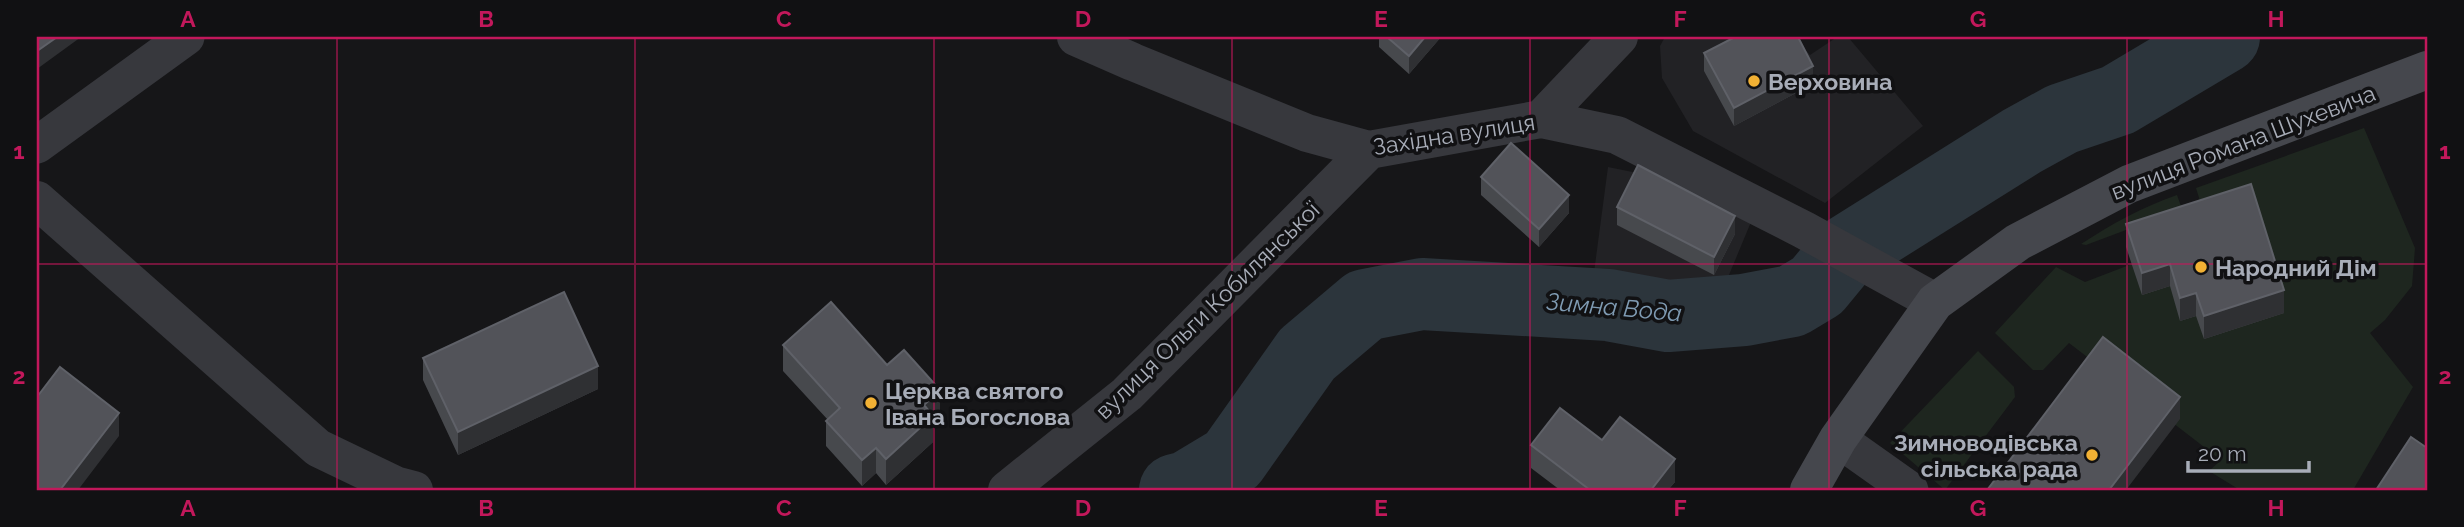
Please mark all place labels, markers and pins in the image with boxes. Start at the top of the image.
place label: Верховина [1768,68,1892,95]
marker: Верховина [1746,73,1762,89]
place label: Народний Дім [2215,254,2377,281]
marker: Народний Дім [2193,259,2209,275]
place label: Церква святого Івана Богослова [885,377,1070,430]
marker: Церква святого Івана Богослова [863,395,879,411]
place label: Зимноводівська сільська рада [1894,429,2078,482]
marker: Зимноводівська сільська рада [2084,447,2100,463]

